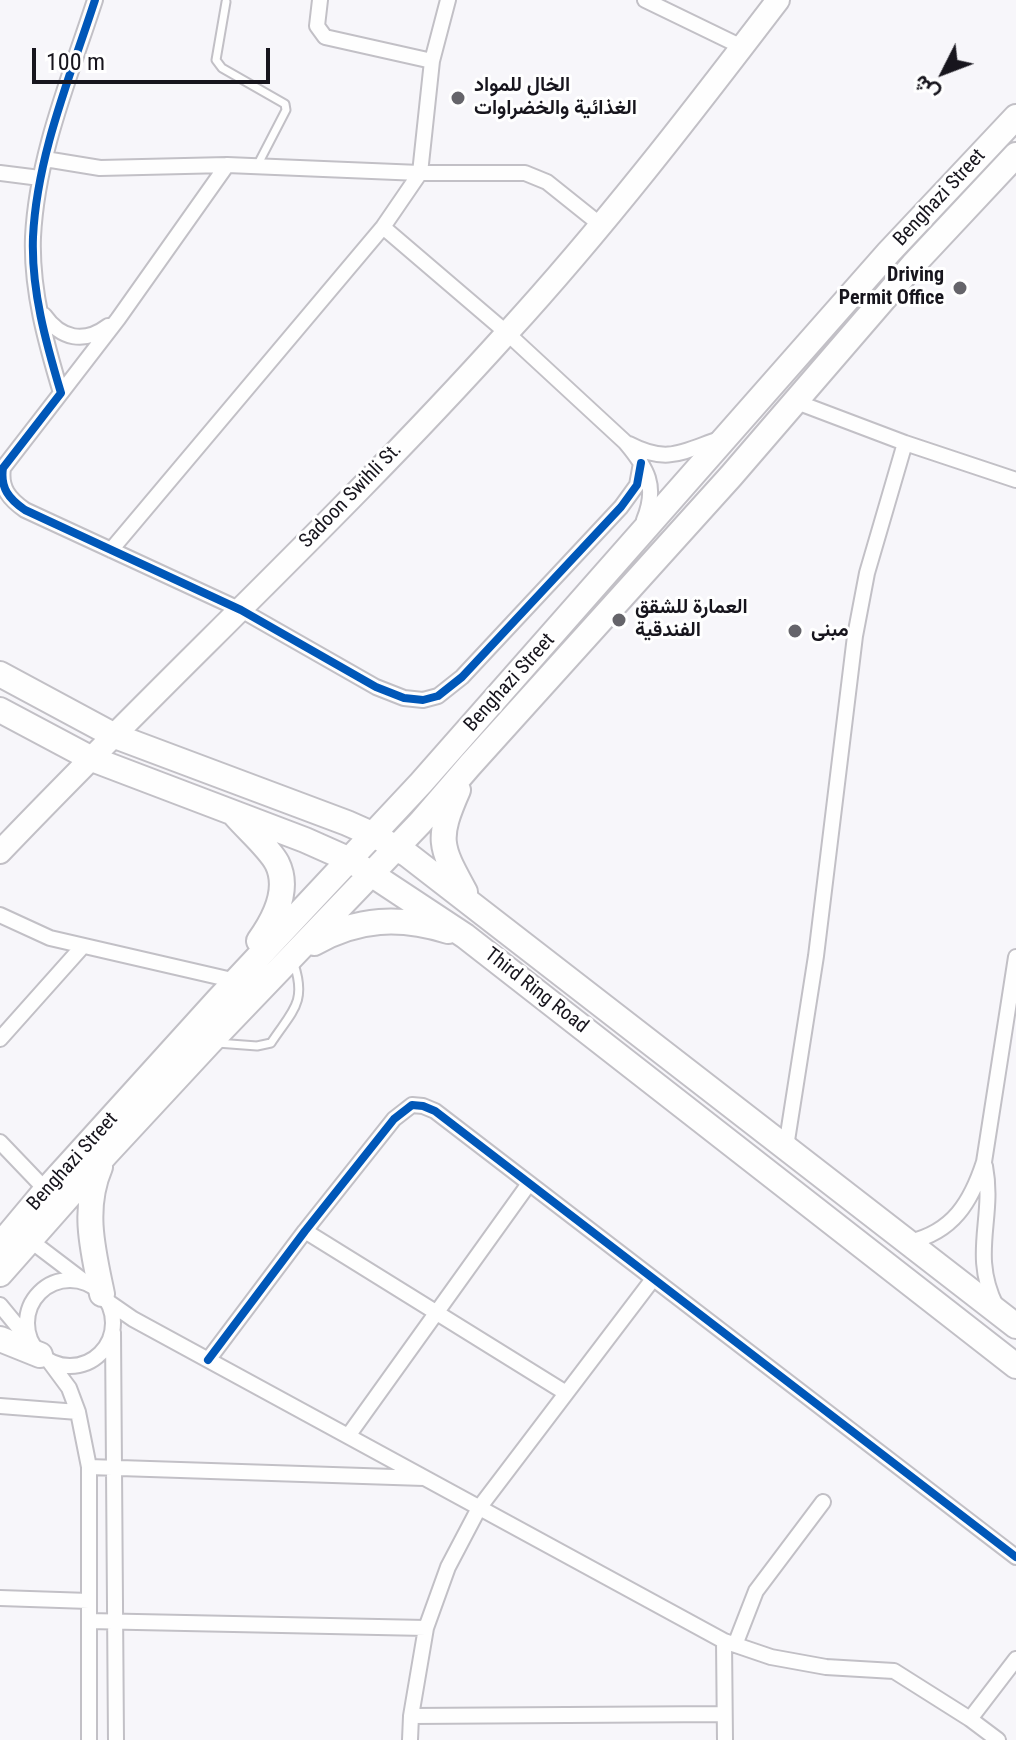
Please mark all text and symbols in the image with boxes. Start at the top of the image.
scale bar [36,32,274,82]
north arrow [904,32,984,112]
text: 100 m [46,48,105,76]
text: ش [908,70,944,107]
place label: الخال للمواد الغذائية والخضراوات [474,74,637,121]
marker: الخال للمواد الغذائية والخضراوات [449,89,467,107]
street label: Benghazi Street [889,145,991,251]
place label: Driving Permit Office [839,264,944,311]
marker: Driving Permit Office [951,279,969,297]
street label: Sadoon Swihli St. [295,438,407,554]
place label: العمارة للشقق الفندقية [635,596,748,643]
marker: العمارة للشقق الفندقية [610,611,628,629]
place label: مبنى [811,619,849,643]
marker: مبنى [786,622,804,640]
street label: Benghazi Street [460,629,560,737]
street label: Third Ring Road [480,943,592,1039]
street label: Benghazi Street [23,1108,123,1216]

